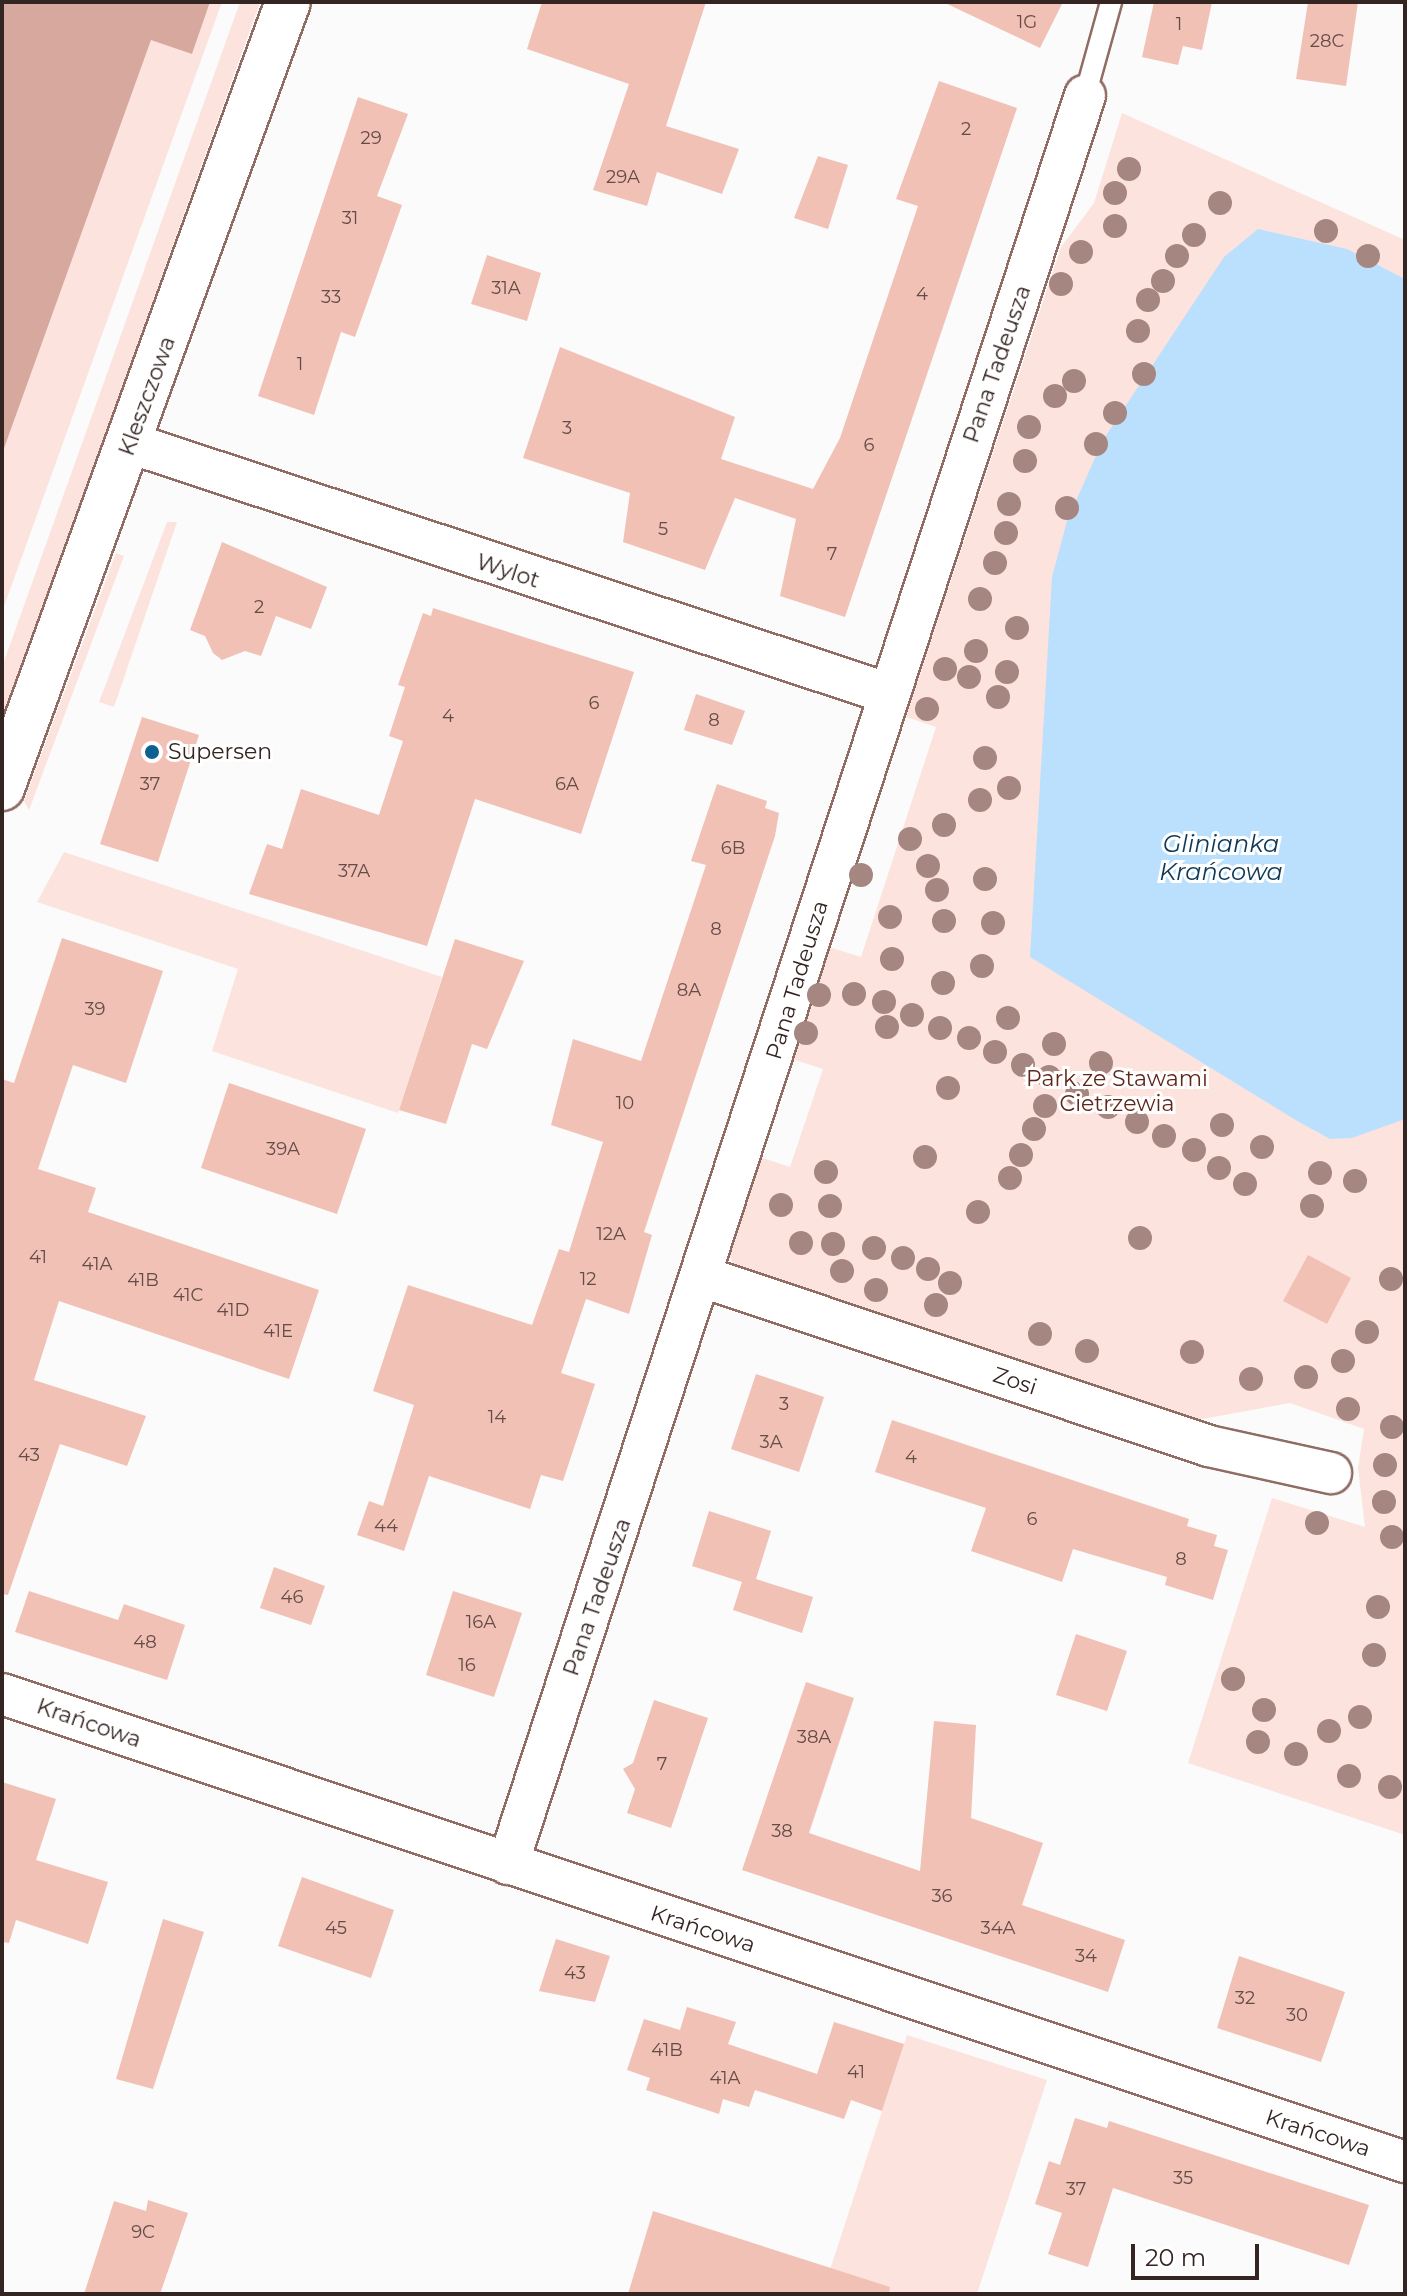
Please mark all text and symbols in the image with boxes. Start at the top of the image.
house number: 1G [1017,11,1037,33]
house number: 1 [1176,13,1182,35]
house number: 28C [1310,30,1344,52]
house number: 2 [961,118,971,140]
house number: 29 [360,127,382,149]
house number: 29A [606,166,640,188]
house number: 31 [342,207,358,229]
house number: 31A [491,277,521,299]
street label: Pana Tadeusza [958,282,1036,446]
house number: 4 [916,283,928,305]
house number: 33 [321,286,341,308]
street label: Kleszczowa [113,333,181,459]
house number: 1 [297,353,303,375]
house number: 3 [562,417,572,439]
house number: 6 [864,434,874,456]
house number: 5 [658,518,668,540]
house number: 7 [827,543,837,565]
street label: Wylot [473,548,543,594]
house number: 2 [254,596,264,618]
house number: 6 [589,692,599,714]
house number: 4 [442,705,454,727]
house number: 8 [708,709,720,731]
place label: Supersen [168,739,272,765]
marker: Supersen [143,743,161,761]
house number: 37 [140,773,160,795]
house number: 6A [555,773,579,795]
water label: Glinianka Krańcowa [1159,830,1283,886]
house number: 6B [721,837,745,859]
house number: 37A [338,860,370,882]
street label: Pana Tadeusza [760,897,834,1063]
house number: 8 [710,918,722,940]
house number: 8A [677,979,701,1001]
house number: 39 [84,998,106,1020]
park label: Park ze Stawami Cietrzewia [1026,1065,1208,1116]
house number: 10 [616,1092,634,1114]
house number: 39A [266,1138,300,1160]
house number: 12A [596,1223,626,1245]
house number: 41 [29,1246,47,1268]
house number: 41A [82,1253,112,1275]
house number: 12 [580,1268,596,1290]
house number: 41B [127,1269,159,1291]
house number: 41C [173,1284,203,1306]
house number: 41D [217,1299,249,1321]
house number: 41E [263,1320,293,1342]
street label: Zosi [990,1362,1040,1400]
house number: 3 [779,1393,789,1415]
house number: 14 [488,1406,506,1428]
house number: 3A [759,1431,783,1453]
house number: 43 [18,1444,40,1466]
house number: 4 [905,1446,917,1468]
house number: 6 [1027,1508,1037,1530]
house number: 44 [374,1515,398,1537]
street label: Pana Tadeusza [558,1515,636,1679]
house number: 8 [1175,1548,1187,1570]
house number: 46 [281,1586,303,1608]
house number: 16A [466,1611,496,1633]
house number: 48 [133,1631,157,1653]
house number: 16 [458,1654,476,1676]
street label: Krańcowa [33,1693,145,1753]
house number: 38A [797,1726,831,1748]
house number: 7 [657,1753,667,1775]
house number: 38 [771,1820,793,1842]
house number: 36 [931,1885,953,1907]
street label: Krańcowa [647,1900,759,1958]
house number: 45 [325,1917,347,1939]
house number: 34A [981,1917,1015,1939]
house number: 34 [1075,1945,1097,1967]
house number: 43 [564,1962,586,1984]
house number: 32 [1235,1987,1255,2009]
house number: 30 [1286,2004,1308,2026]
house number: 41B [651,2039,683,2061]
house number: 41 [847,2061,865,2083]
house number: 41A [710,2067,740,2089]
street label: Krańcowa [1262,2104,1374,2162]
house number: 35 [1173,2167,1193,2189]
house number: 37 [1066,2178,1086,2200]
house number: 9C [131,2221,155,2243]
scale bar [1135,2228,1263,2278]
text: 20 m [1145,2243,1206,2272]

